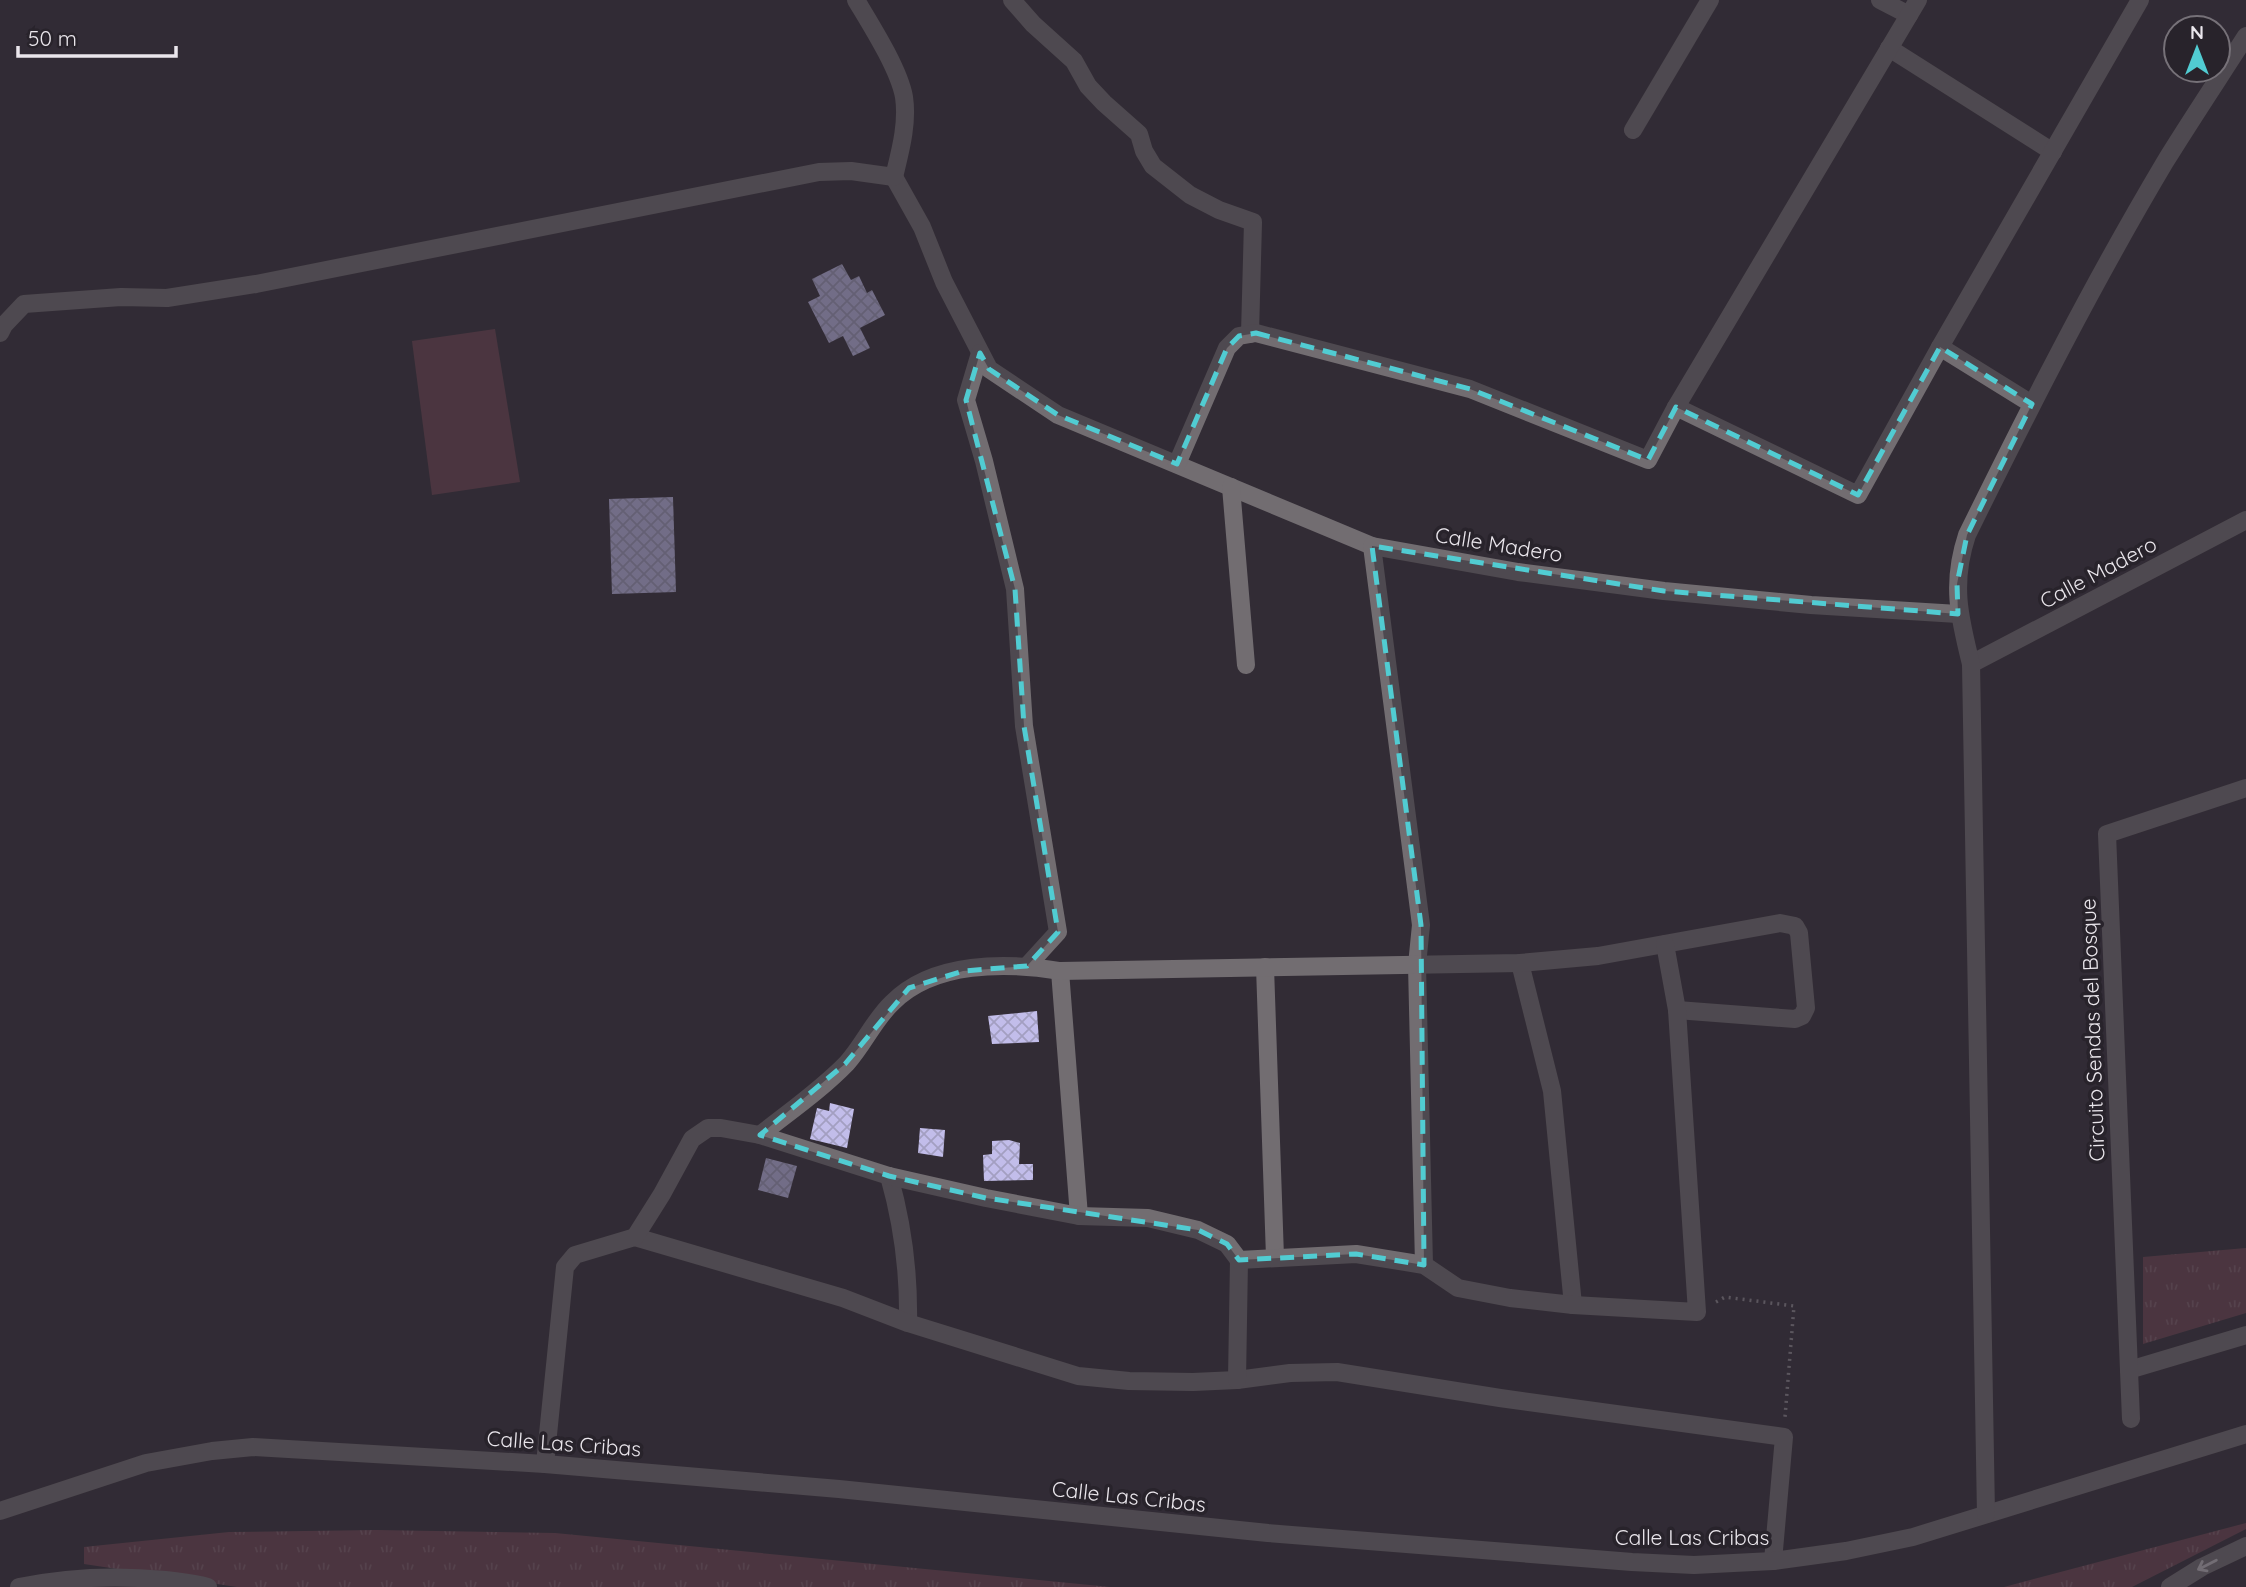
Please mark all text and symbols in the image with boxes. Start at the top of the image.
scale bar [18,14,175,58]
north arrow [2162,14,2232,84]
text: N [2190,20,2204,44]
text: 50 m [28,25,77,51]
street label: Calle Madero [1434,521,1564,567]
street label: Calle Madero [2035,530,2161,614]
street label: Circuito Sendas del Bosque [2074,898,2110,1162]
street label: Calle Las Cribas [486,1425,642,1461]
street label: Calle Las Cribas [1051,1475,1207,1517]
street label: Calle Las Cribas [1615,1524,1769,1550]
one-way arrow [2197,1558,2218,1572]

